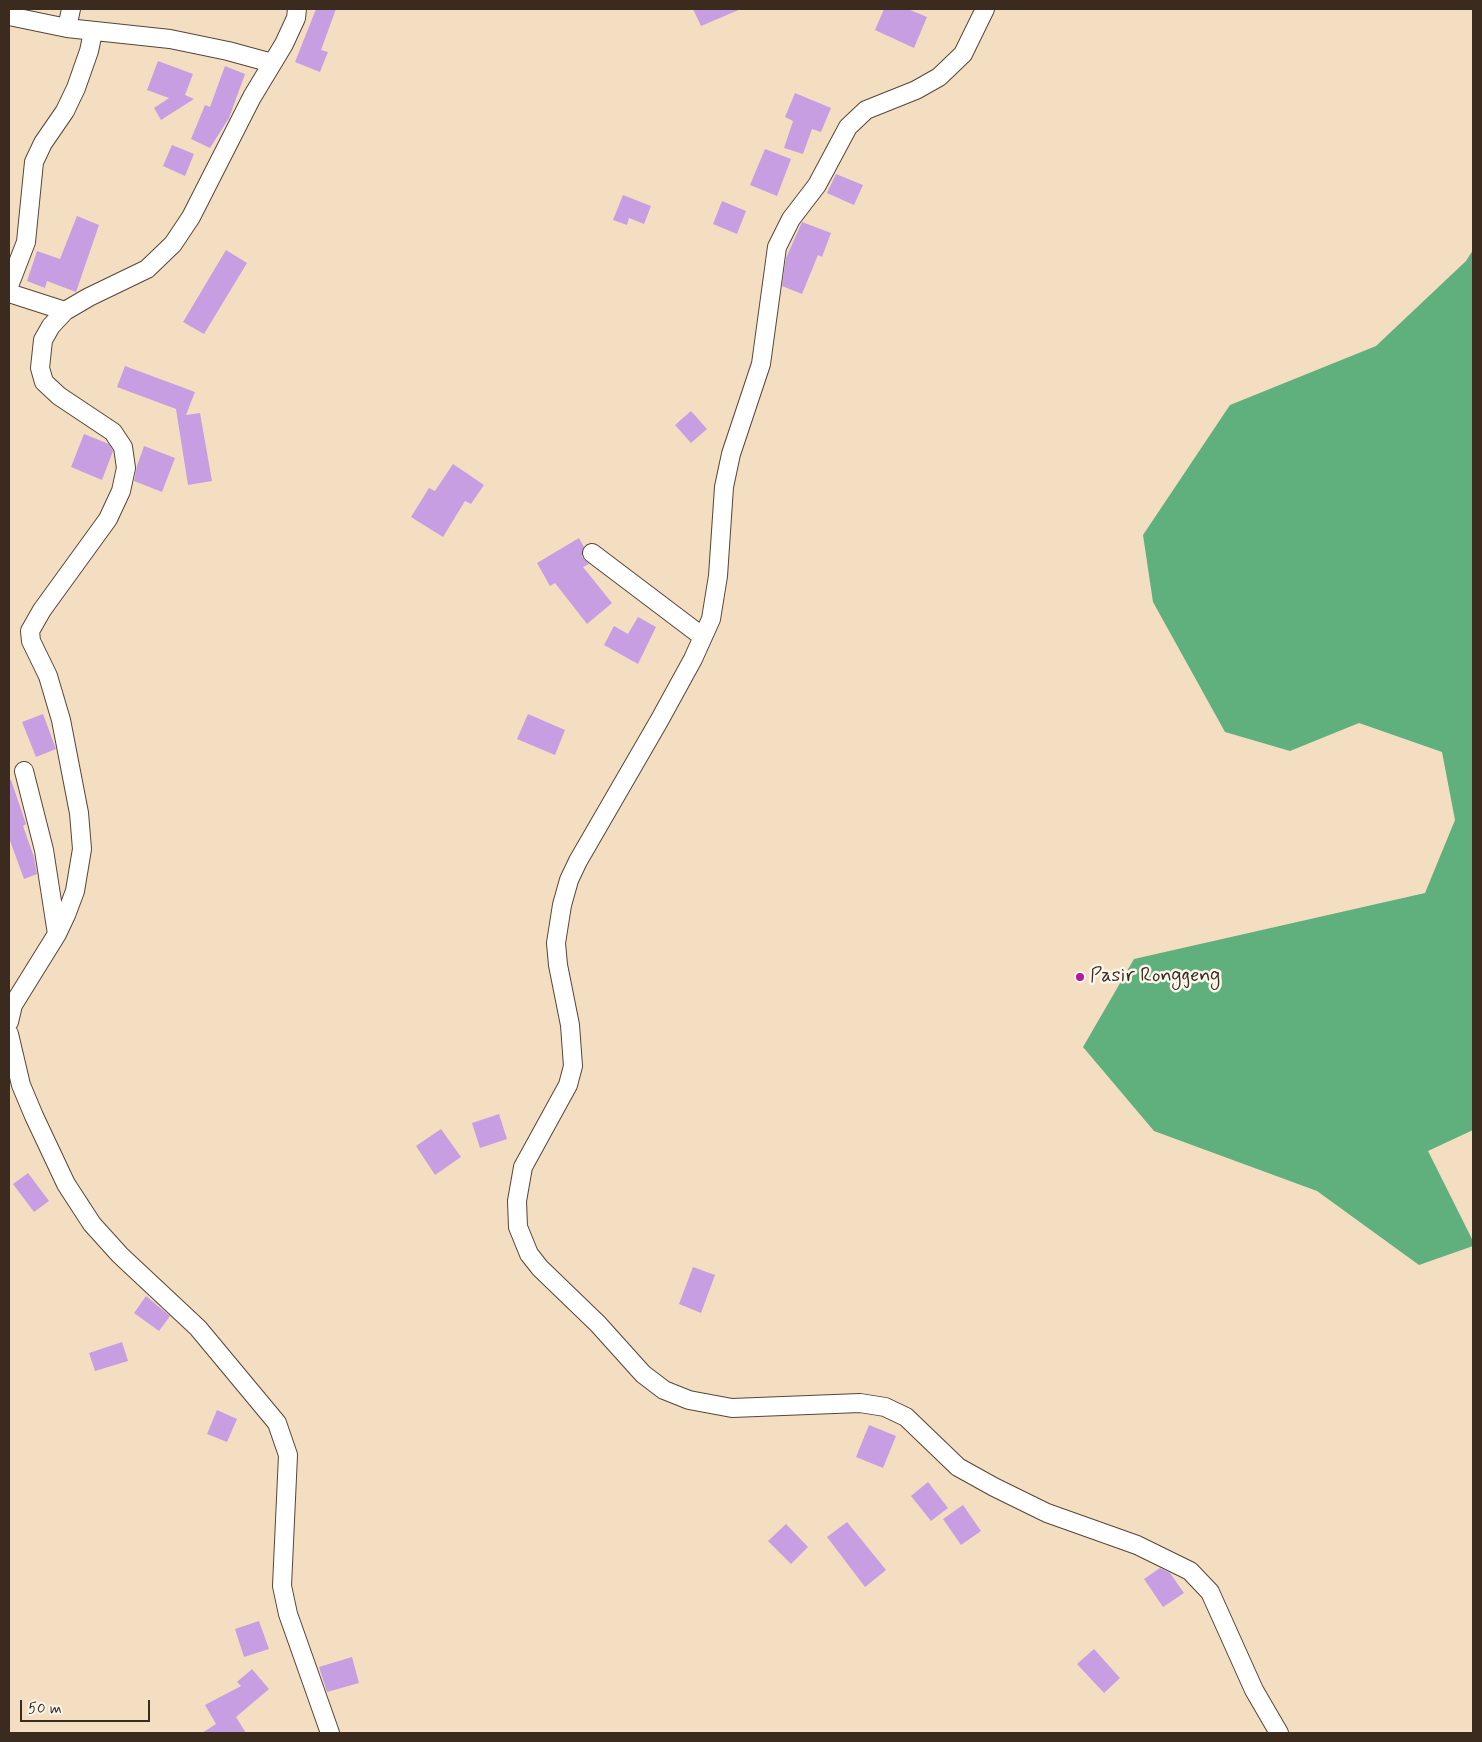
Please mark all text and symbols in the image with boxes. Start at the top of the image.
place label: Pasir Ronggeng [1090,965,1220,989]
marker: Pasir Ronggeng [1074,971,1086,983]
scale bar [22,1690,152,1722]
text: 50 m [28,1699,62,1719]

